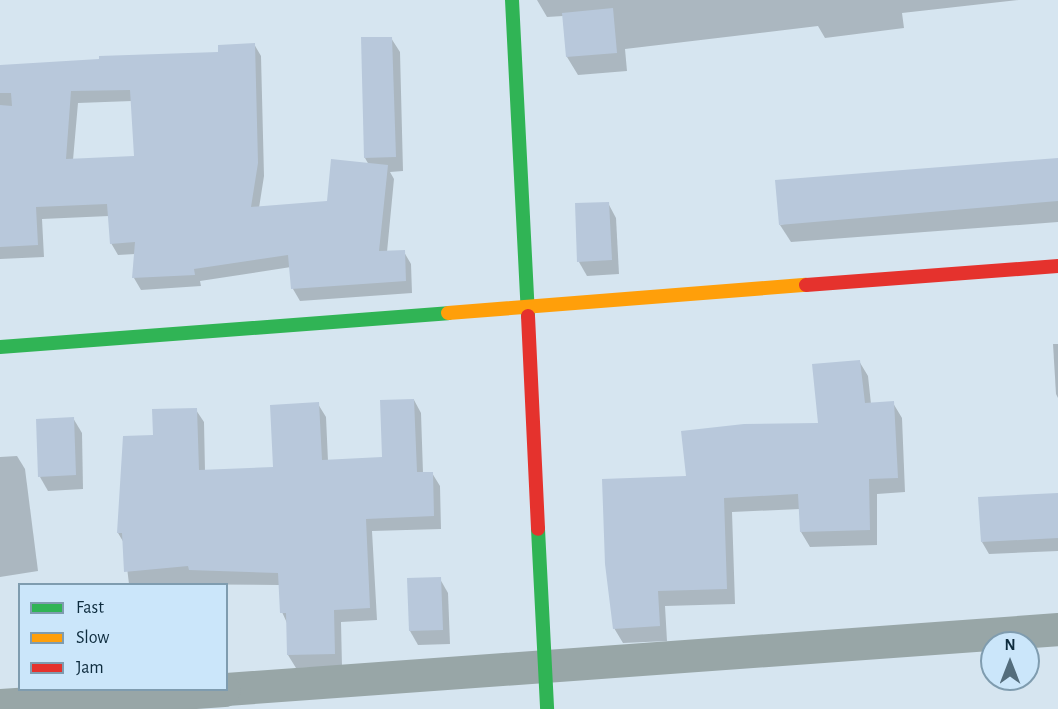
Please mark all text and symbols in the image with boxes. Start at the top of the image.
legend [18,583,228,691]
text: Fast [76,599,104,617]
text: Slow [76,629,109,647]
north arrow [980,631,1040,691]
text: N [1004,637,1016,653]
text: Jam [76,659,104,677]

